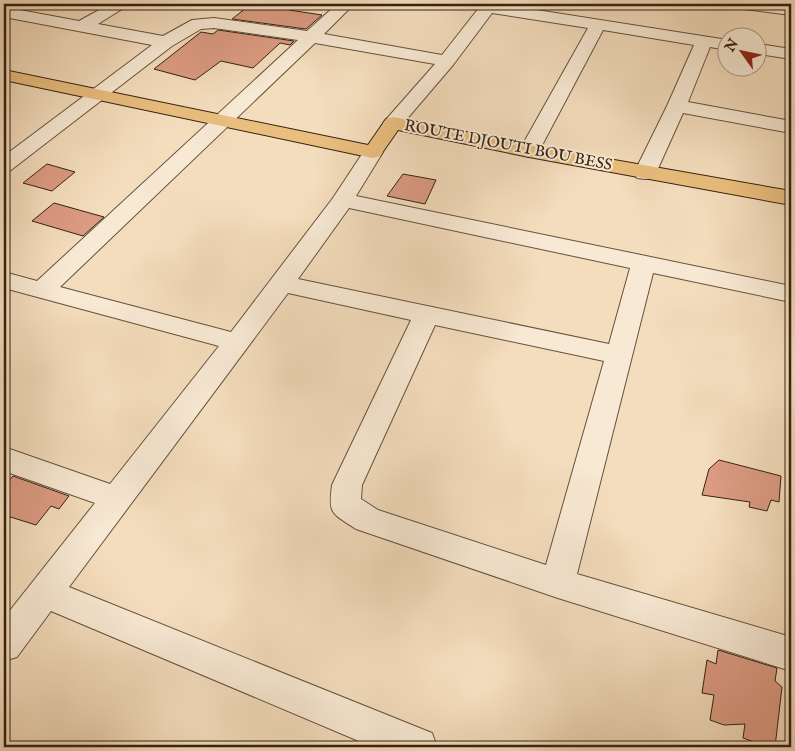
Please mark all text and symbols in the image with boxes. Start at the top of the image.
north arrow [718,28,768,78]
text: N [721,35,743,56]
street label: ROUTE DJOUTI BOU BESS [402,116,614,176]

